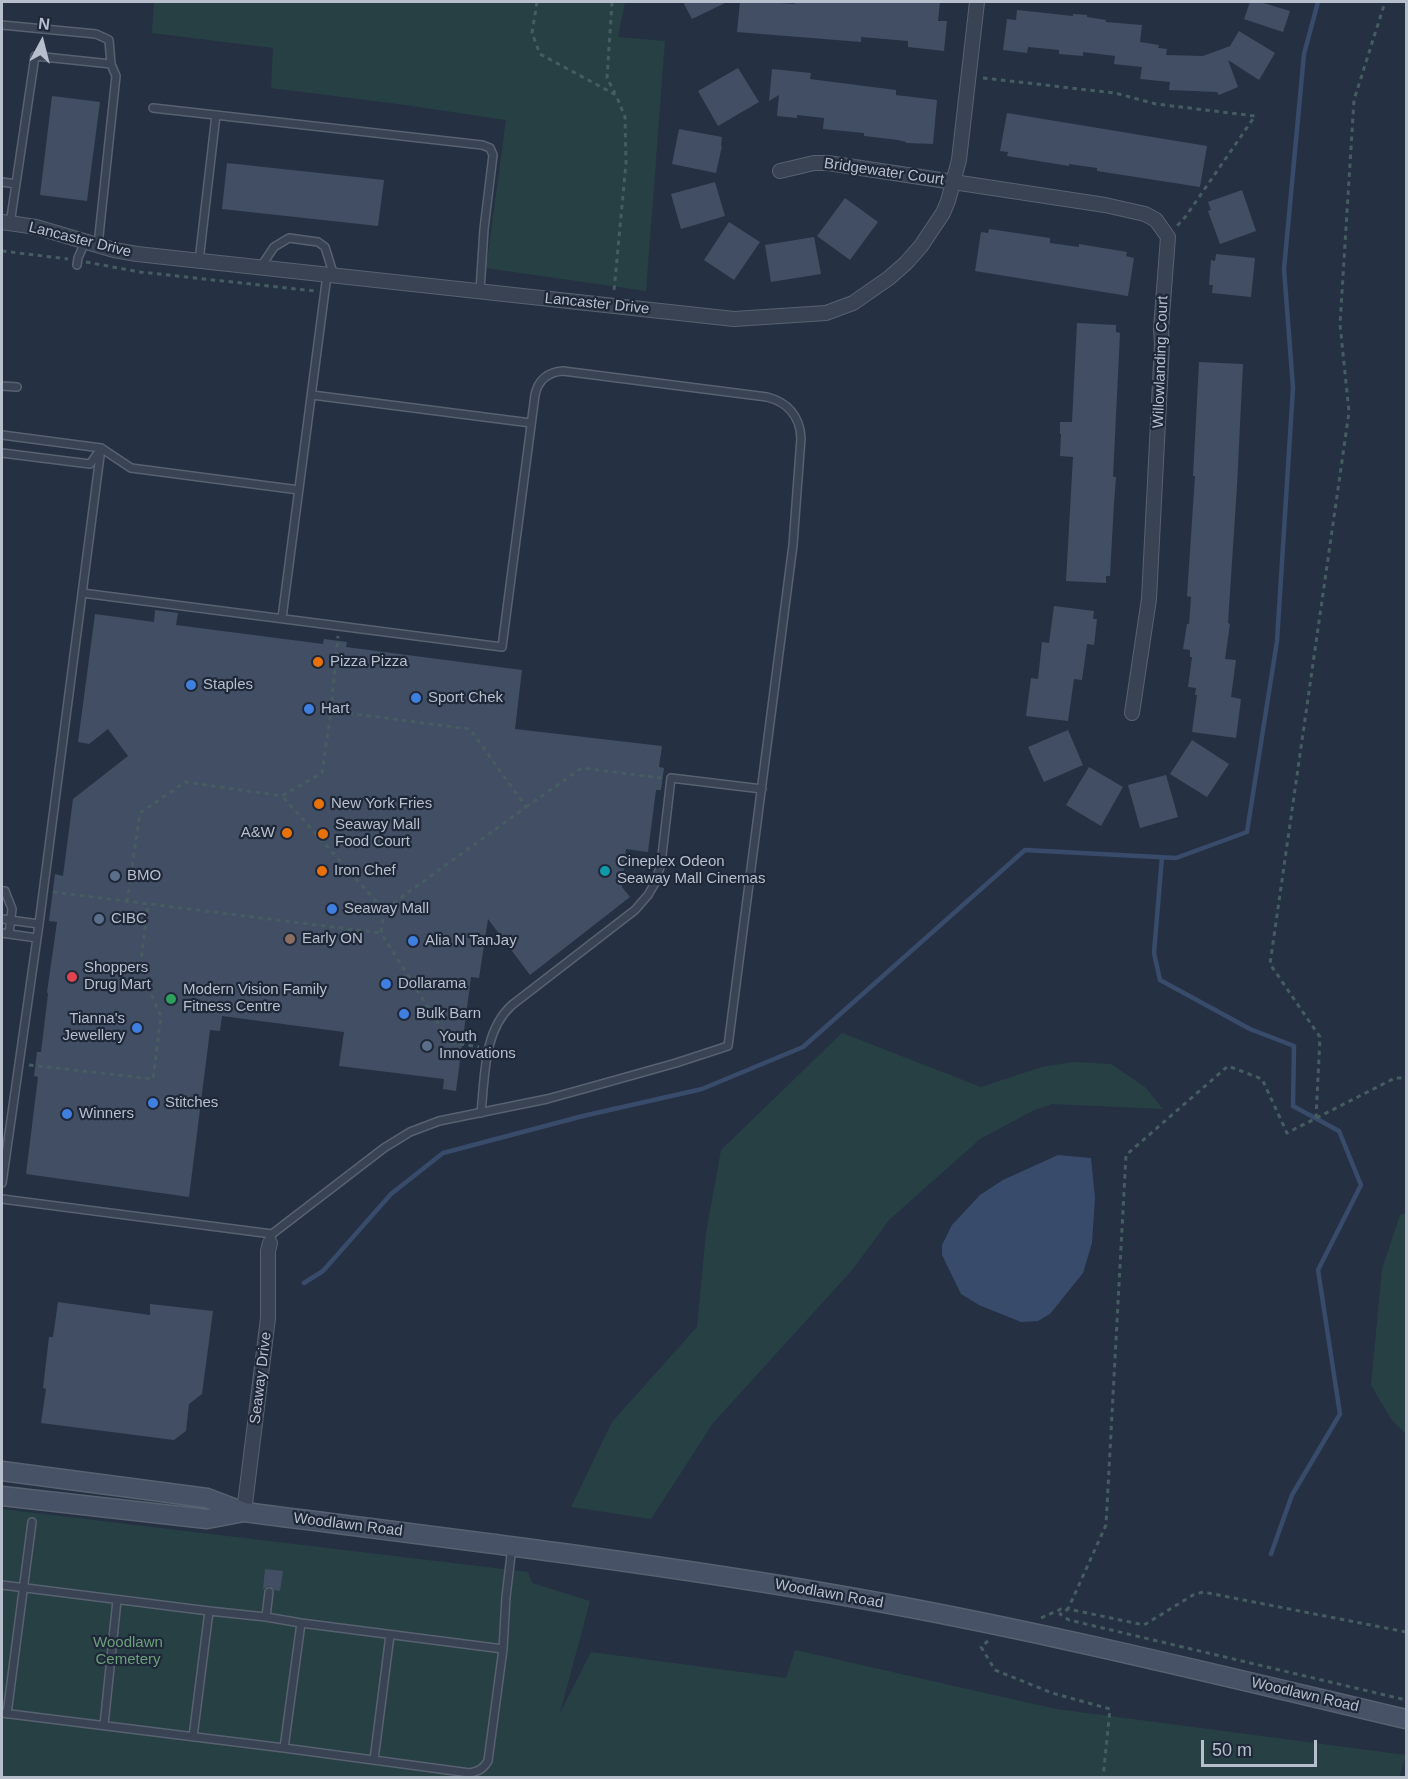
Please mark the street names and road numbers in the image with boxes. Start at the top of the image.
street label: Bridgewater Court [823,155,945,189]
street label: Lancaster Drive [27,219,133,261]
street label: Lancaster Drive [544,290,650,318]
street label: Willowlanding Court [1150,295,1172,429]
street label: Seaway Drive [246,1331,276,1425]
street label: Woodlawn Road [292,1509,404,1541]
street label: Woodlawn Road [773,1576,885,1612]
street label: Woodlawn Road [1249,1674,1361,1716]

